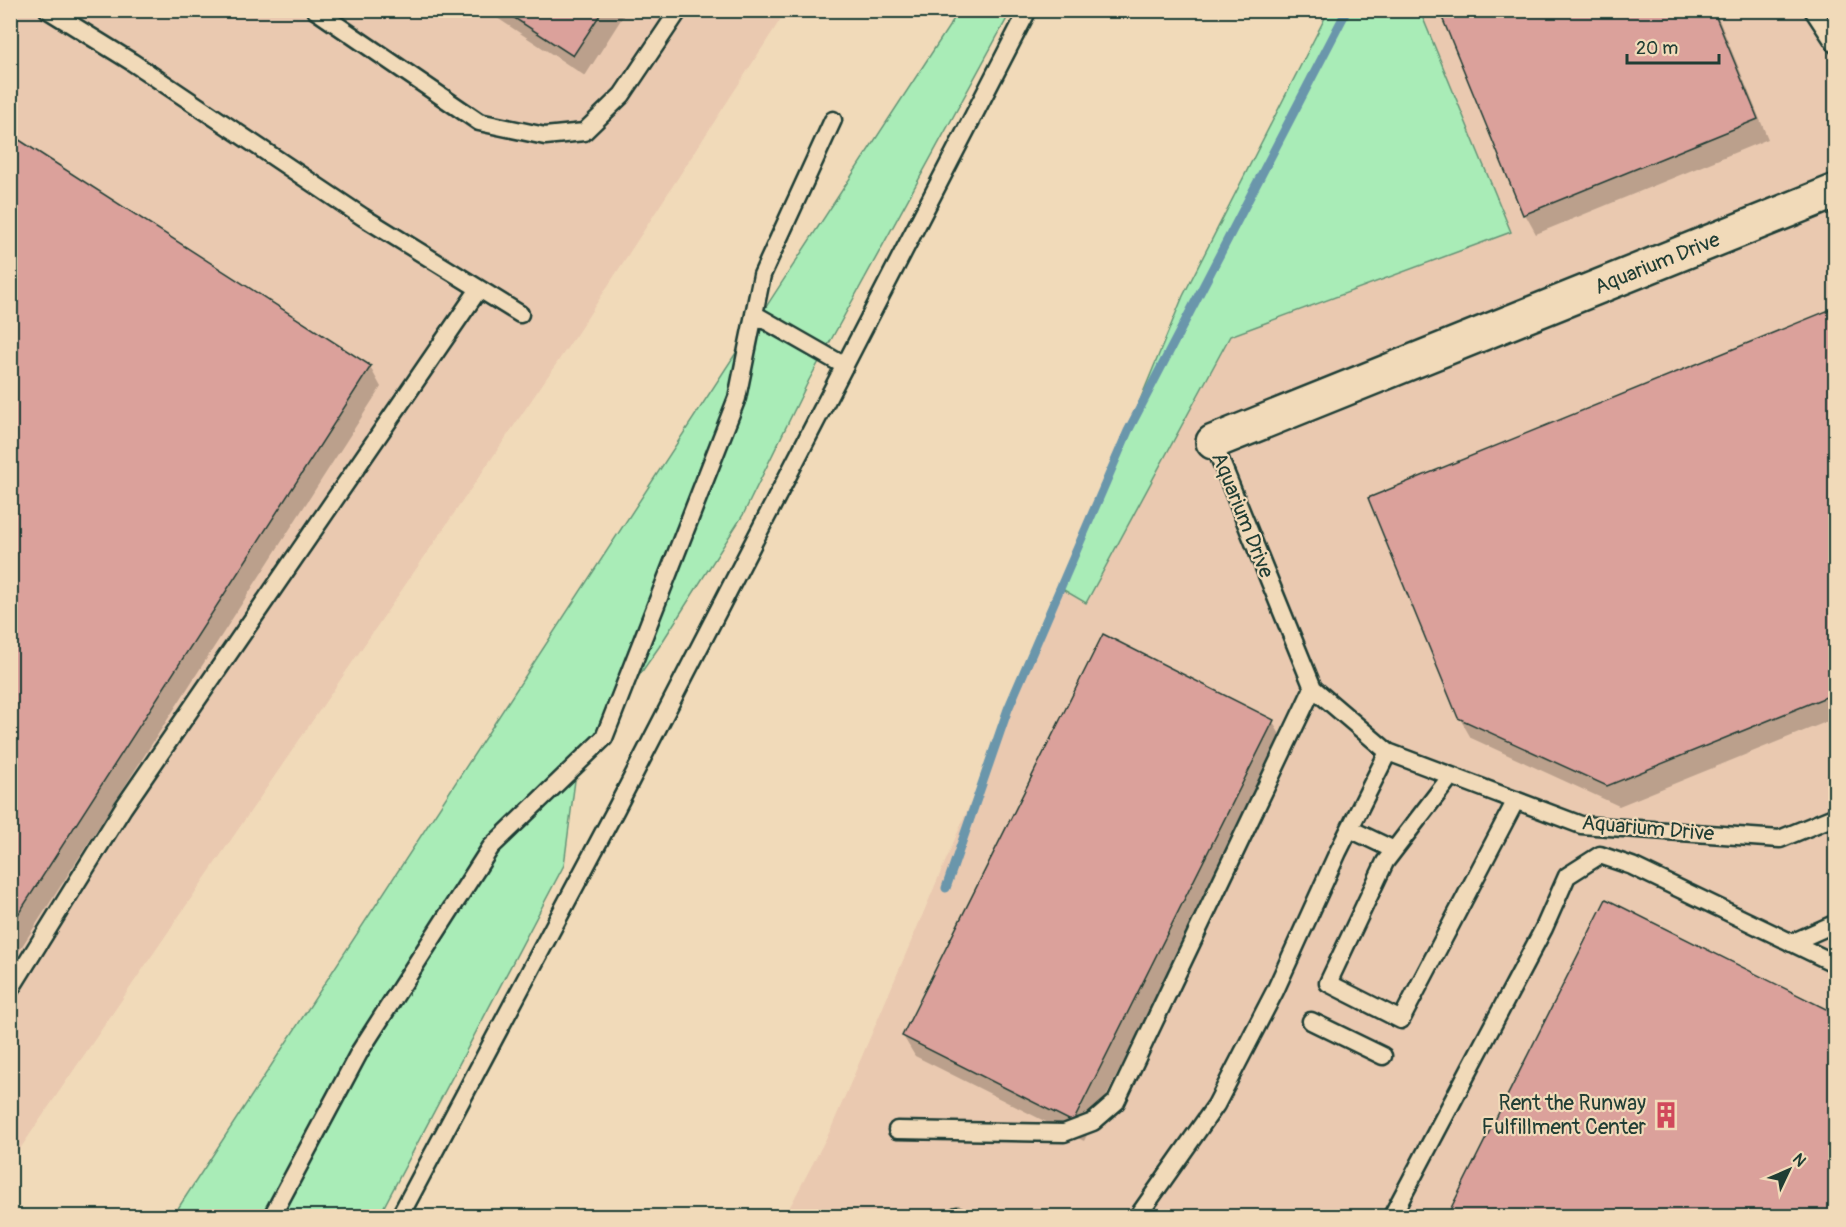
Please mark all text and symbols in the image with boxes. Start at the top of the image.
scale bar [1627,27,1718,65]
text: 20 m [1636,37,1678,60]
street label: Aquarium Drive [1590,226,1724,301]
street label: Aquarium Drive [1205,448,1280,582]
street label: Aquarium Drive [1581,809,1716,848]
place label: Rent the Runway Fulfillment Center [1481,1090,1646,1141]
building icon: Rent the Runway Fulfillment Center [1651,1100,1681,1130]
north arrow [1759,1140,1819,1200]
text: N [1788,1149,1810,1171]

